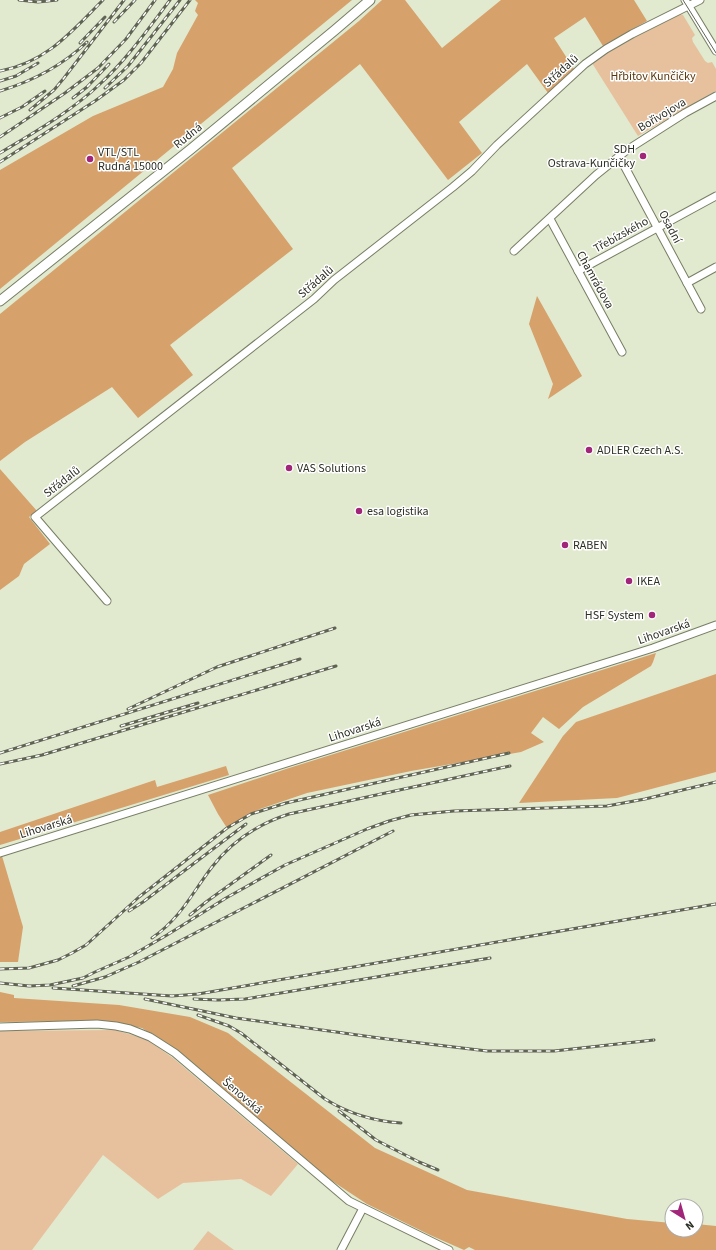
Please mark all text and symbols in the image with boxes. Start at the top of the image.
street label: Střádalů [540,50,582,92]
park label: Hřbitov Kunčičky [610,68,696,85]
street label: Bořivojova [635,94,689,136]
street label: Rudná [170,119,206,153]
place label: SDH Ostrava-Kunčičky [548,141,635,172]
place label: VTL/STL Rudná 15000 [98,144,163,175]
marker: SDH Ostrava-Kunčičky [638,151,648,161]
marker: VTL/STL Rudná 15000 [85,154,95,164]
street label: Osadní [654,207,686,247]
street label: Třebízského [591,213,651,257]
street label: Chamrádova [572,248,618,312]
street label: Střádalů [294,262,338,302]
place label: ADLER Czech A.S. [597,442,683,459]
marker: ADLER Czech A.S. [584,445,594,455]
place label: VAS Solutions [297,460,366,477]
street label: Střádalů [40,462,84,502]
marker: VAS Solutions [284,463,294,473]
place label: esa logistika [367,503,429,520]
marker: esa logistika [354,506,364,516]
place label: RABEN [573,537,607,554]
marker: RABEN [560,540,570,550]
place label: IKEA [637,573,660,590]
marker: IKEA [624,576,634,586]
place label: HSF System [585,607,644,624]
marker: HSF System [647,610,657,620]
street label: Lihovarská [636,615,692,649]
street label: Lihovarská [327,714,383,746]
street label: Lihovarská [18,811,74,843]
street label: Šenovská [218,1074,266,1118]
north arrow [664,1198,704,1238]
text: N [682,1217,697,1234]

